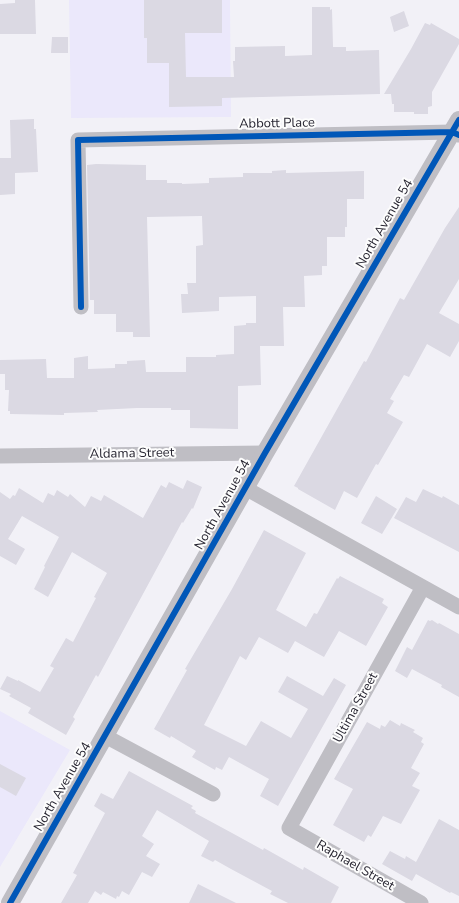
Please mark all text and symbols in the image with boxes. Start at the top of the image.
street label: Abbott Place [239,116,315,132]
street label: North Avenue 54 [353,177,417,271]
street label: Aldama Street [90,445,174,463]
street label: North Avenue 54 [192,457,254,553]
street label: Ultima Street [330,670,382,746]
street label: North Avenue 54 [31,740,95,834]
street label: Raphael Street [313,837,397,895]

